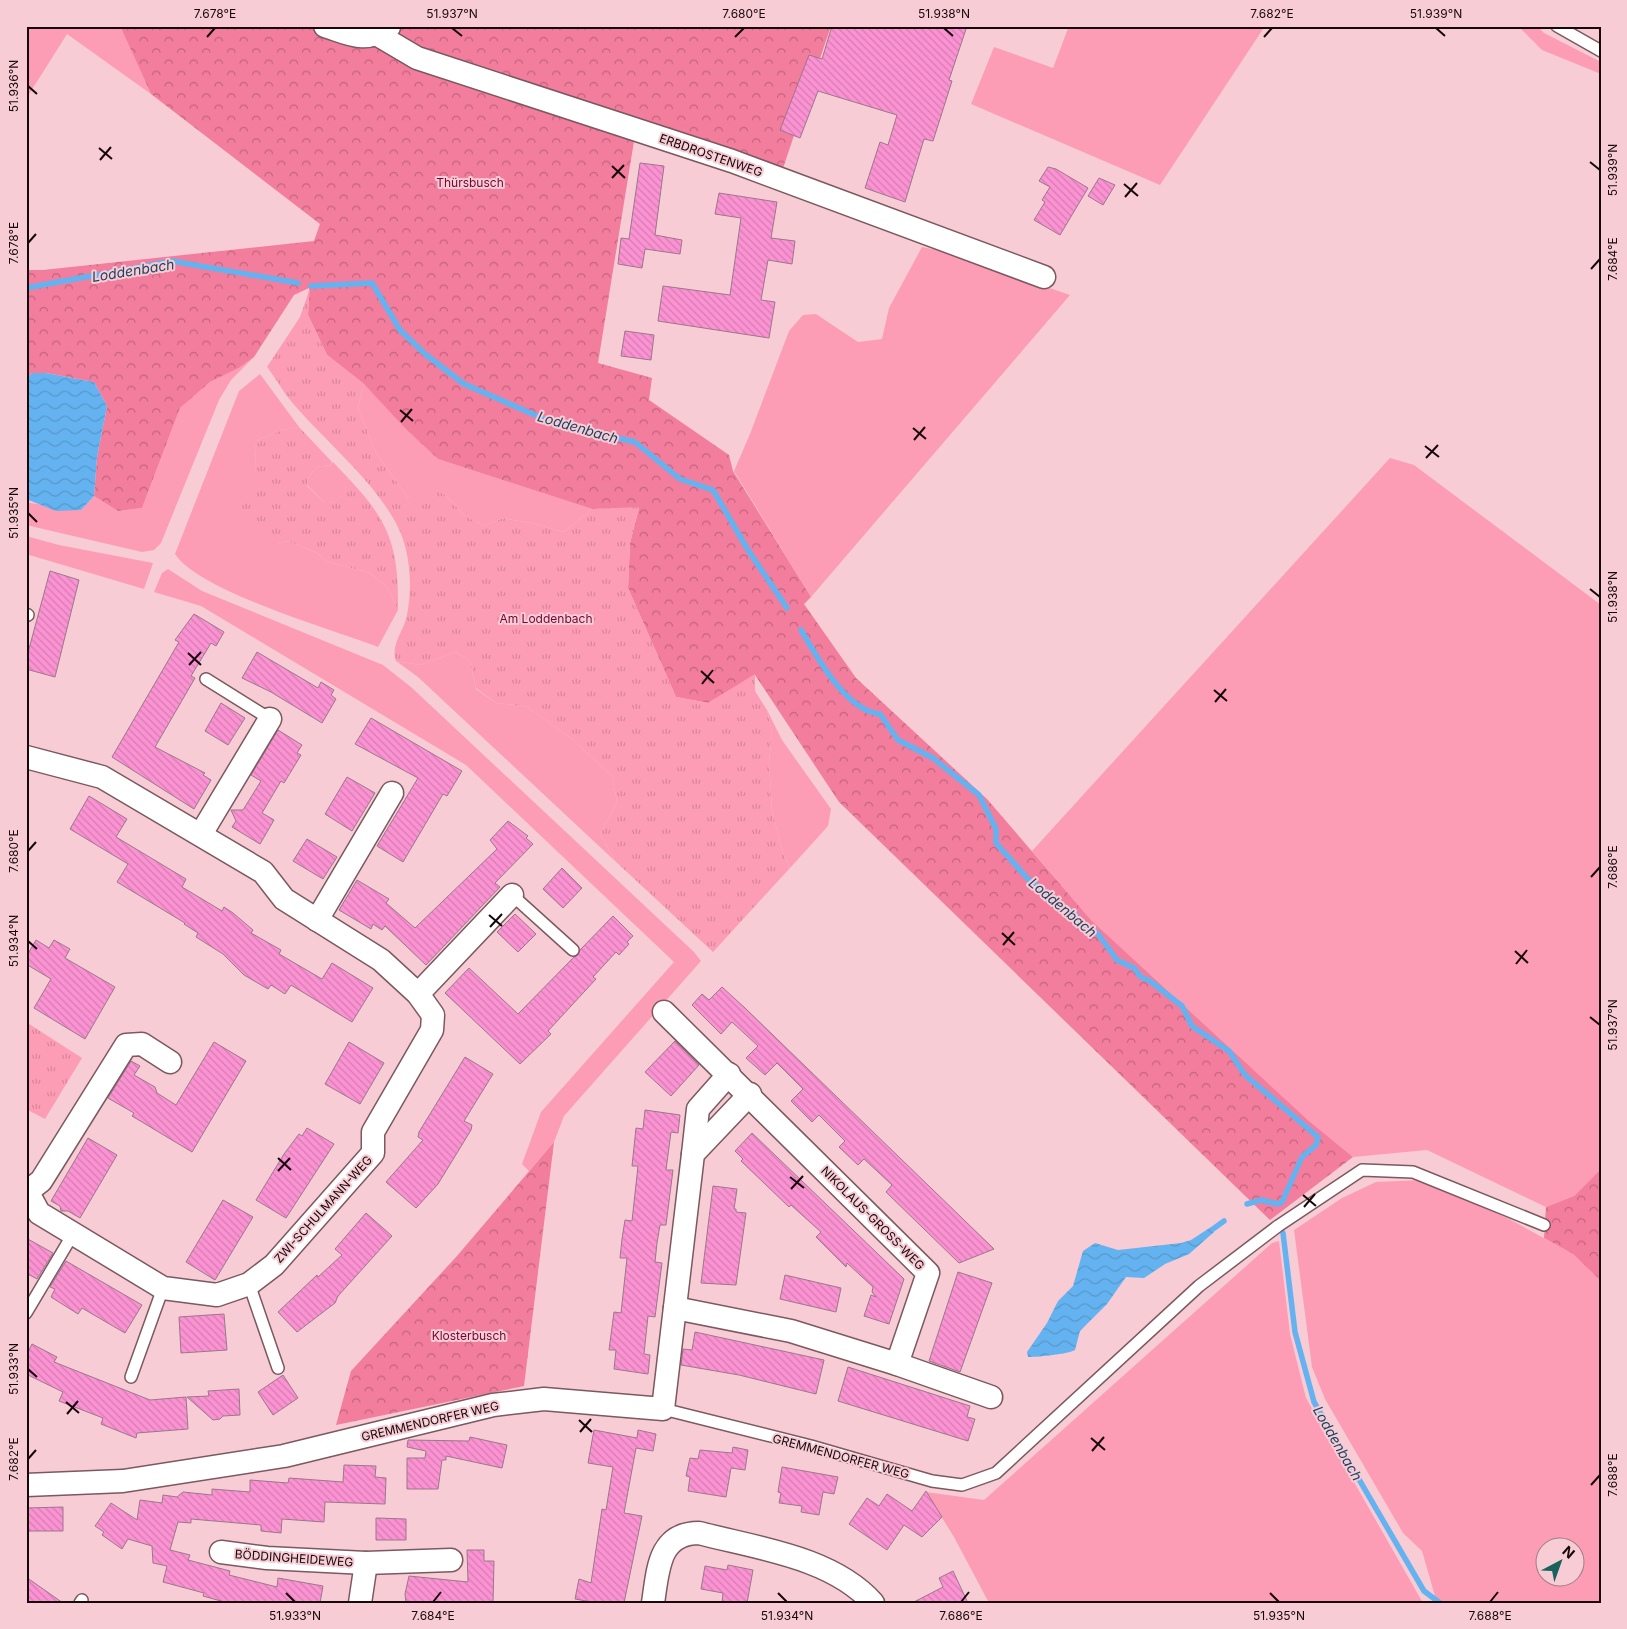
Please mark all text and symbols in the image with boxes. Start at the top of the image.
text: 7.678°E [194,6,236,21]
text: 51.937°N [426,6,478,21]
text: 7.680°E [722,6,766,21]
text: 51.938°N [918,6,970,21]
text: 7.682°E [1250,6,1294,21]
text: 51.939°N [1410,6,1462,21]
text: 51.936°N [6,60,21,112]
street label: ERBDROSTENWEG [657,130,765,180]
text: 51.939°N [1605,144,1620,196]
park label: Thürsbusch [436,175,504,190]
text: 7.678°E [6,222,21,264]
text: 7.684°E [1605,237,1620,281]
water label: Loddenbach [91,255,175,285]
water label: Loddenbach [536,407,620,447]
text: 51.935°N [6,487,21,539]
text: 51.938°N [1605,571,1620,623]
park label: Am Loddenbach [499,611,593,626]
text: 7.680°E [6,829,21,873]
text: 7.686°E [1605,845,1620,889]
water label: Loddenbach [1026,874,1100,940]
text: 51.934°N [6,915,21,967]
text: 51.937°N [1605,999,1620,1051]
street label: ZWI-SCHULMANN-WEG [271,1152,375,1266]
street label: NIKOLAUS-GROSS-WEG [818,1163,928,1273]
park label: Klosterbusch [432,1328,506,1343]
text: 51.933°N [6,1343,21,1395]
street label: GREMMENDORFER WEG [360,1398,500,1444]
water label: Loddenbach [1310,1403,1366,1483]
street label: GREMMENDORFER WEG [771,1431,911,1481]
text: 7.682°E [6,1437,21,1481]
text: 7.688°E [1605,1453,1620,1497]
north arrow [1534,1536,1584,1586]
text: N [1559,1542,1578,1562]
street label: BÖDDINGHEIDEWEG [234,1546,354,1570]
text: 51.933°N [269,1608,321,1623]
text: 7.684°E [411,1608,455,1623]
text: 51.934°N [761,1608,813,1623]
text: 7.686°E [939,1608,983,1623]
text: 51.935°N [1253,1608,1305,1623]
text: 7.688°E [1468,1608,1512,1623]

